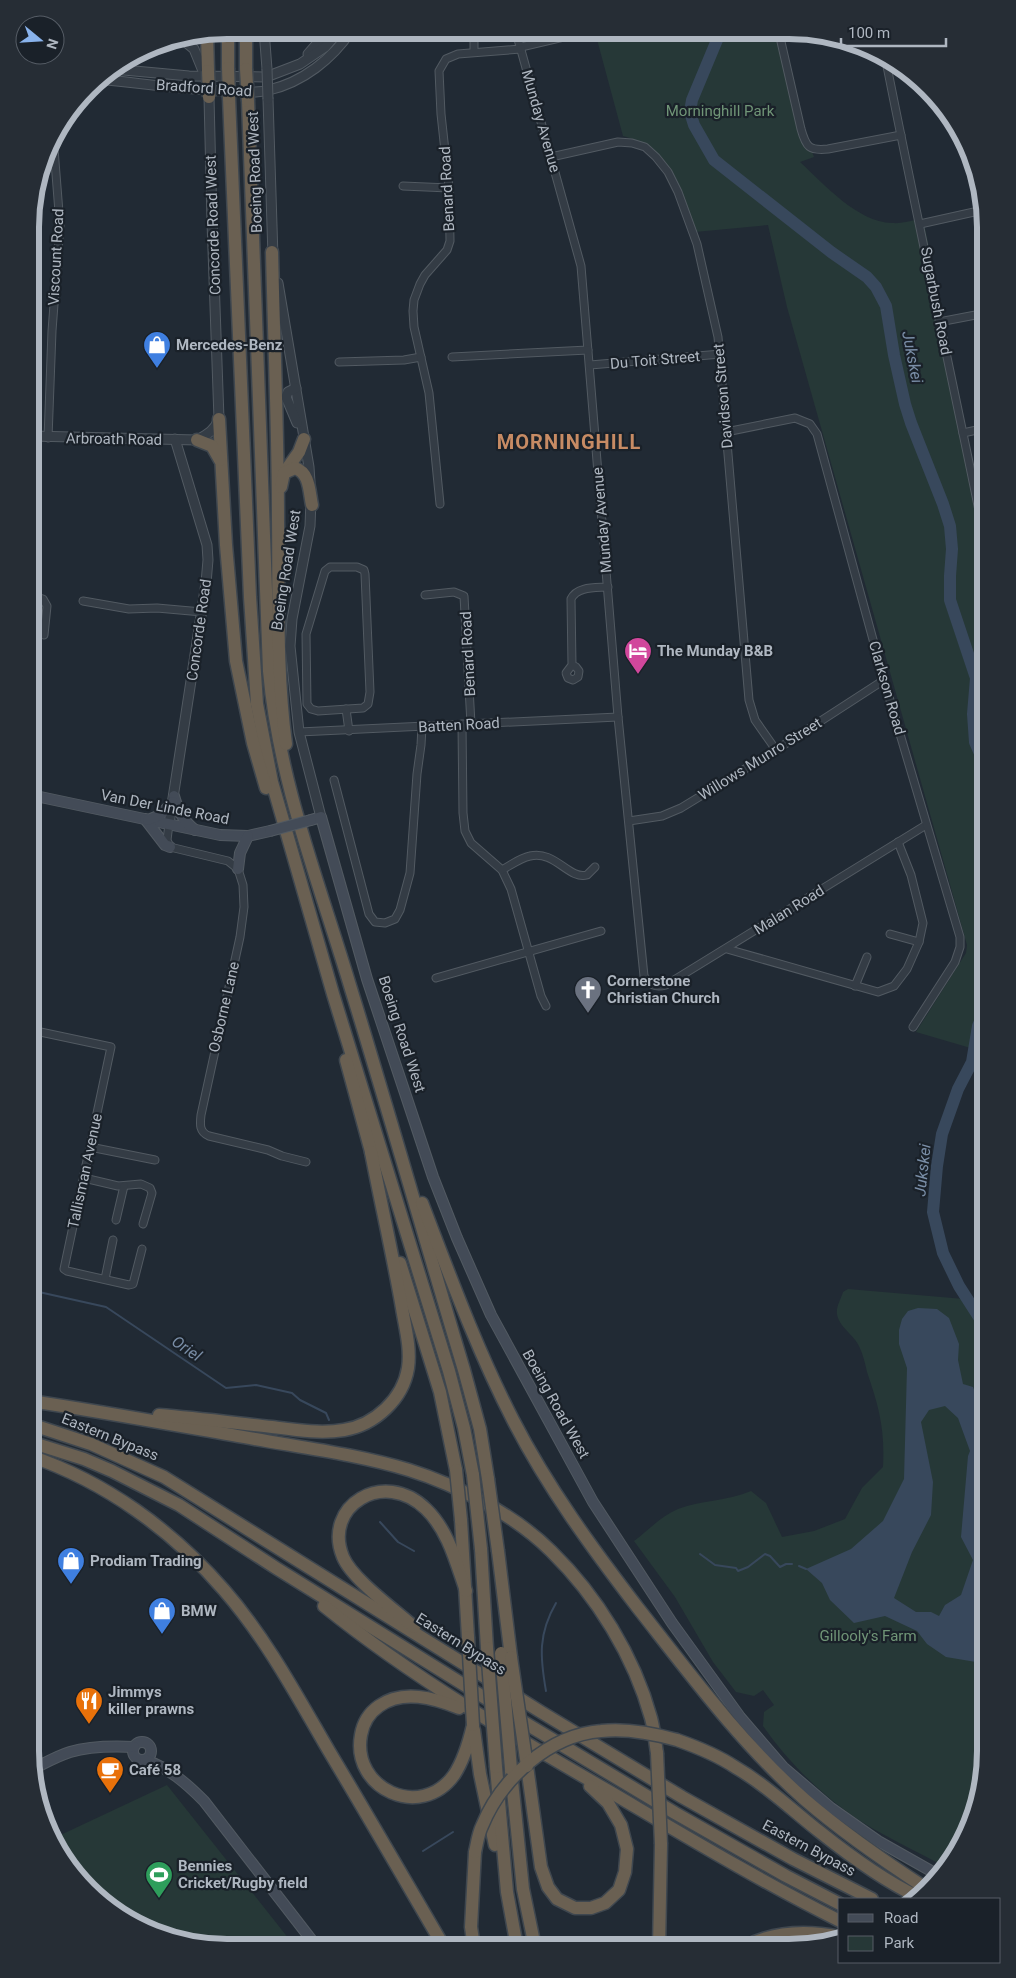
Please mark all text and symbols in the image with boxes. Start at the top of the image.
north arrow [15,15,65,65]
scale bar [841,15,946,47]
text: 100 m [848,24,890,42]
text: N [43,37,62,51]
street label: Munday Avenue [518,68,564,174]
street label: Bradford Road [155,76,253,100]
park label: Morninghill Park [666,102,775,120]
street label: Boeing Road West [244,111,266,233]
street label: Benard Road [436,146,458,232]
street label: Concorde Road West [202,155,224,295]
street label: Viscount Road [44,208,68,306]
street label: Sugarbush Road [917,245,955,357]
water label: Jukskei [898,329,927,385]
shop icon: Mercedes-Benz [142,330,172,369]
place label: Mercedes-Benz [176,336,283,354]
street label: Davidson Street [709,343,737,449]
street label: Du Toit Street [609,347,701,373]
street label: Arbroath Road [66,429,162,449]
district label: MORNINGHILL [497,430,641,454]
street label: Munday Avenue [588,466,616,574]
street label: Boeing Road West [268,508,304,632]
street label: Concorde Road [183,578,215,682]
street label: Benard Road [457,611,479,697]
hotel icon: The Munday B&B [623,636,653,675]
street label: Clarkson Road [865,639,909,737]
place label: The Munday B&B [657,642,773,660]
street label: Batten Road [418,714,500,736]
street label: Willows Munro Street [695,714,825,804]
street label: Van Der Linde Road [99,786,231,828]
street label: Malan Road [751,881,827,939]
street label: Osborne Lane [205,960,243,1054]
place label: Cornerstone Christian Church [607,972,720,1007]
street label: Boeing Road West [375,973,429,1095]
church icon: Cornerstone Christian Church [573,975,603,1014]
street label: Tallisman Avenue [64,1112,106,1230]
water label: Jukskei [910,1143,935,1197]
water label: Oriel [168,1332,205,1365]
street label: Boeing Road West [519,1346,593,1462]
street label: Eastern Bypass [59,1409,161,1465]
shop icon: Prodiam Trading [56,1546,86,1585]
place label: Prodiam Trading [90,1552,202,1570]
shop icon: BMW [147,1596,177,1635]
place label: BMW [181,1602,217,1620]
street label: Eastern Bypass [413,1609,509,1679]
park label: Gillooly's Farm [819,1627,917,1645]
place label: Jimmys killer prawns [108,1683,194,1718]
restaurant icon: Jimmys killer prawns [74,1686,104,1725]
cafe icon: Café 58 [95,1755,125,1794]
place label: Café 58 [129,1761,181,1779]
street label: Eastern Bypass [759,1816,859,1880]
place label: Bennies Cricket/Rugby field [178,1857,308,1892]
sports icon: Bennies Cricket/Rugby field [144,1860,174,1899]
legend [838,1898,1001,1963]
text: Road [884,1909,918,1927]
text: Park [884,1934,915,1952]

